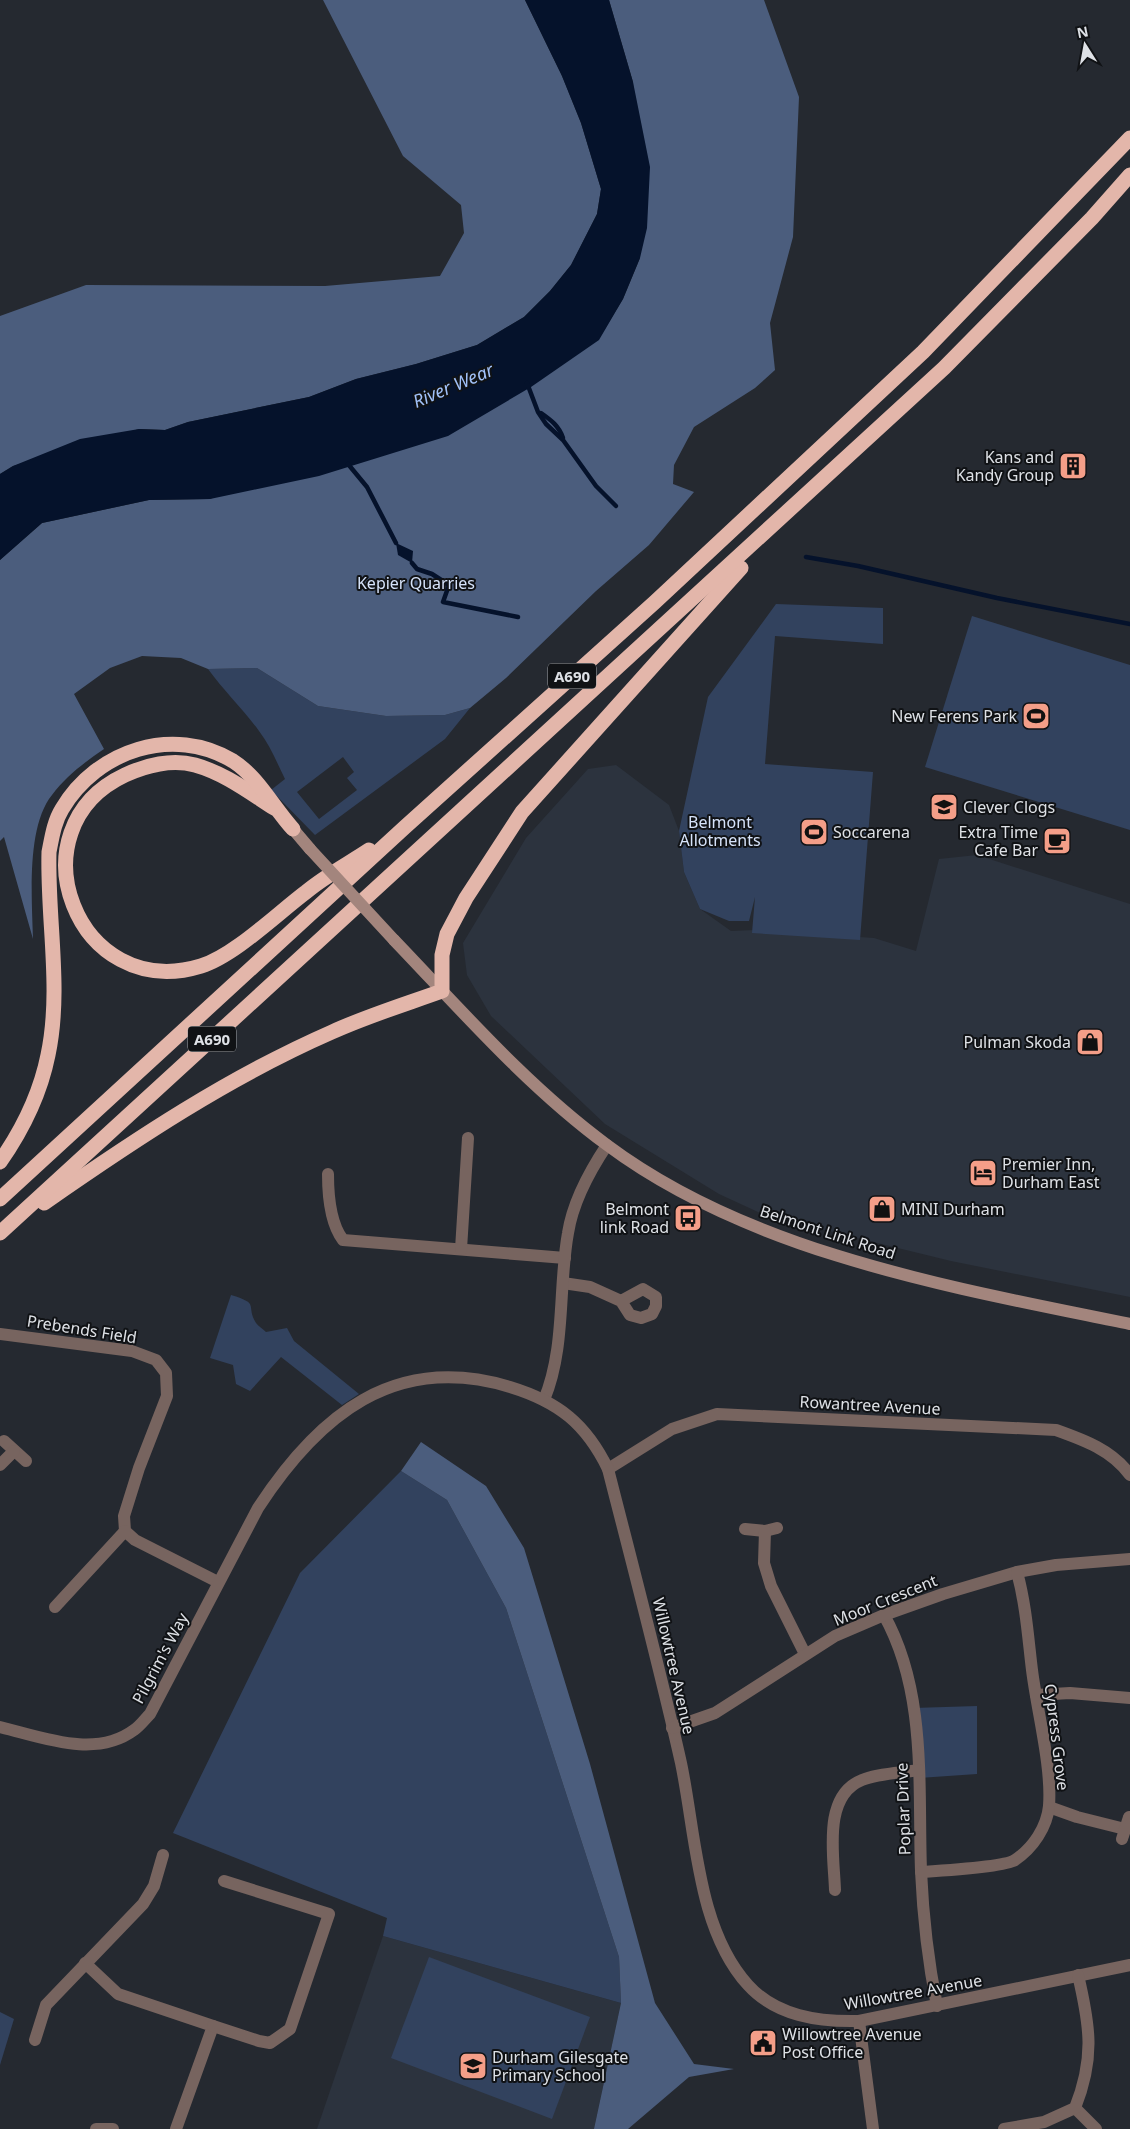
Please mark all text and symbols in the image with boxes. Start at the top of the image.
north arrow [1060,20,1110,70]
text: N [1075,21,1090,42]
water label: River Wear [409,357,498,413]
place label: Kans and Kandy Group [956,446,1054,486]
building icon: Kans and Kandy Group [1058,451,1088,481]
park label: Kepier Quarries [357,572,475,594]
road number: A690 [548,664,596,688]
sports icon: New Ferens Park [1021,701,1051,731]
place label: New Ferens Park [891,705,1017,727]
school or university icon: Clever Clogs [929,792,959,822]
place label: Clever Clogs [963,796,1055,818]
park label: Belmont Allotments [679,811,761,851]
sports icon: Soccarena [799,817,829,847]
place label: Soccarena [833,821,910,843]
place label: Extra Time Cafe Bar [958,821,1038,861]
cafe icon: Extra Time Cafe Bar [1042,826,1072,856]
road number: A690 [188,1026,236,1052]
shop icon: Pulman Skoda [1075,1027,1105,1057]
place label: Pulman Skoda [963,1031,1071,1053]
place label: Premier Inn, Durham East [1002,1153,1100,1193]
hotel icon: Premier Inn, Durham East [968,1158,998,1188]
shop icon: MINI Durham [867,1194,897,1224]
place label: Belmont link Road [600,1198,669,1238]
place label: MINI Durham [901,1198,1005,1220]
street label: Belmont Link Road [757,1200,899,1264]
bus stop icon: Belmont link Road [673,1203,703,1233]
street label: Prebends Field [26,1309,138,1349]
street label: Rowantree Avenue [799,1390,941,1420]
street label: Moor Crescent [830,1569,940,1631]
street label: Willowtree Avenue [648,1595,700,1737]
street label: Pilgrim's Way [127,1608,194,1707]
street label: Cypress Grove [1040,1682,1074,1792]
street label: Poplar Drive [890,1762,916,1856]
street label: Willowtree Avenue [842,1969,984,2015]
place label: Willowtree Avenue Post Office [782,2023,922,2063]
public building icon: Willowtree Avenue Post Office [748,2028,778,2058]
place label: Durham Gilesgate Primary School [492,2046,628,2086]
school or university icon: Durham Gilesgate Primary School [458,2051,488,2081]

